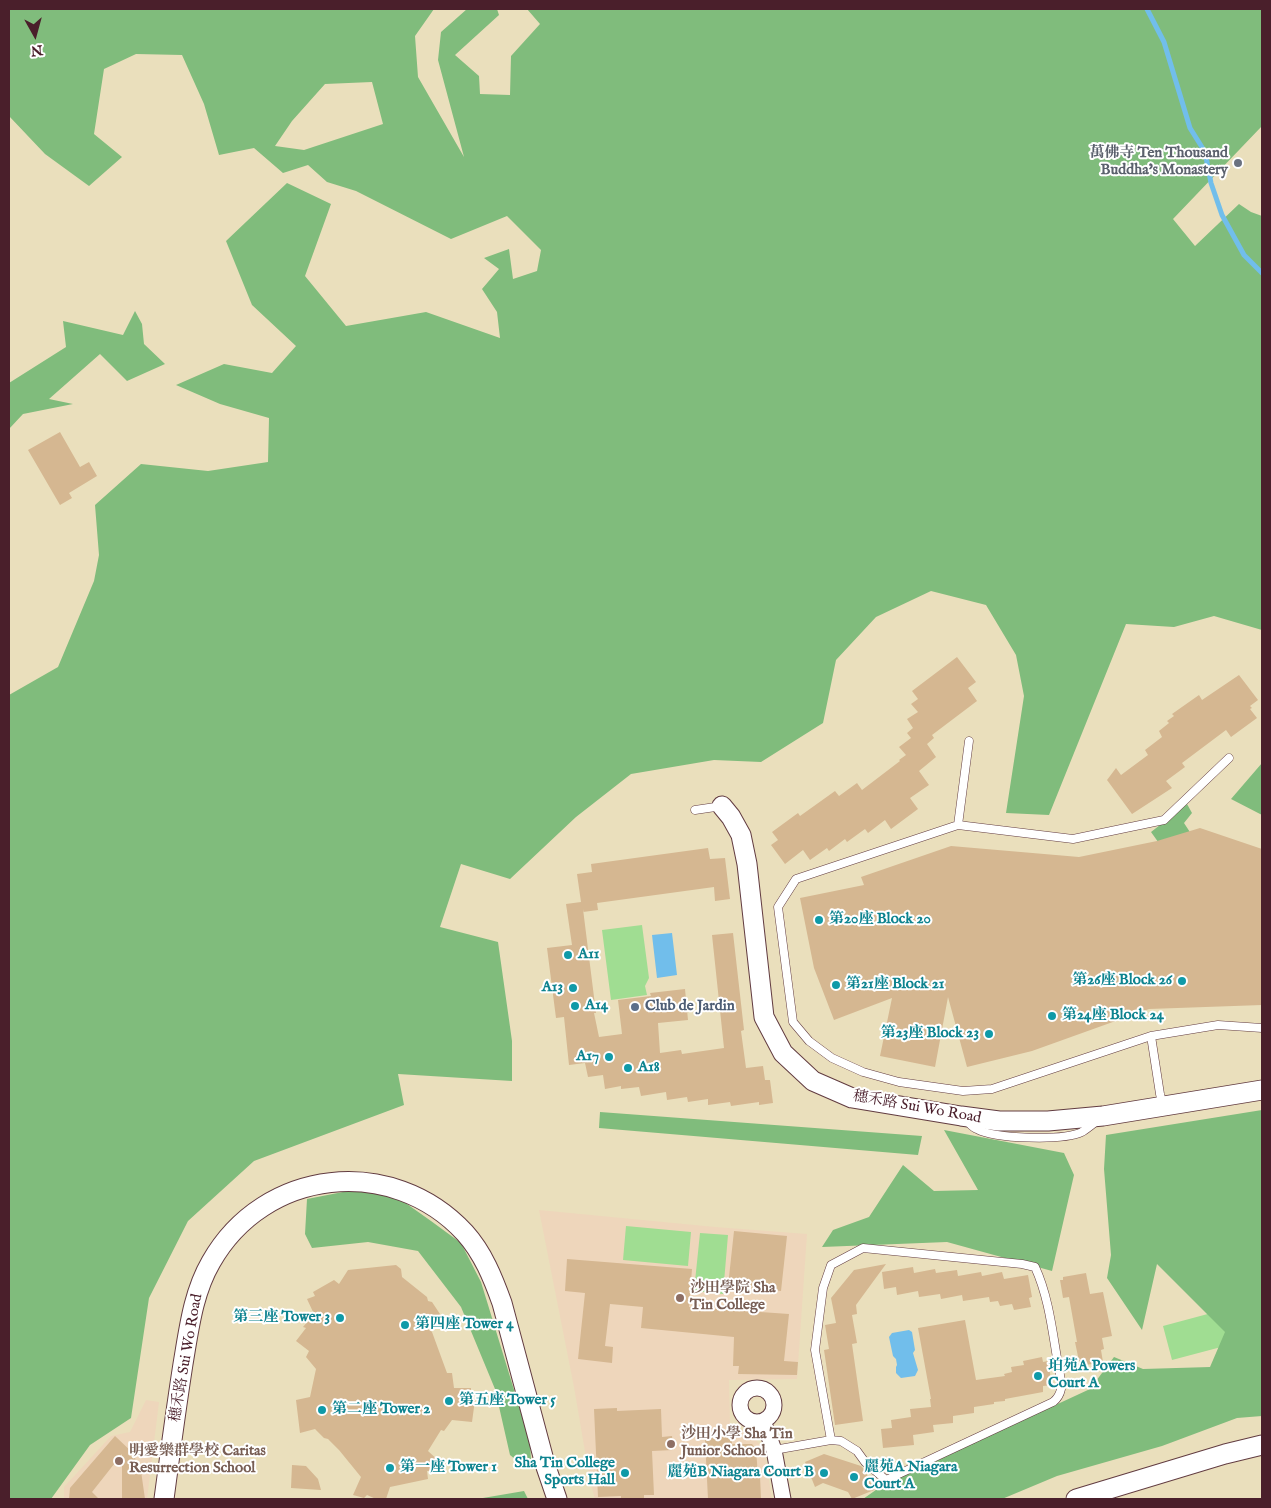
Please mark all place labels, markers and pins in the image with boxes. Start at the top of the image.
place label: 萬佛寺 Ten Thousand Buddha's Monastery [1089,145,1228,180]
marker: 萬佛寺 Ten Thousand Buddha's Monastery [1232,157,1244,169]
place label: 第20座 Block 20 [829,911,931,929]
marker: 第20座 Block 20 [813,914,825,926]
place label: A11 [578,946,599,964]
marker: A11 [562,949,574,961]
place label: 第26座 Block 26 [1072,972,1172,990]
marker: 第26座 Block 26 [1176,975,1188,987]
place label: 第21座 Block 21 [846,976,944,994]
place label: A13 [542,979,563,997]
marker: 第21座 Block 21 [830,979,842,991]
marker: A13 [567,982,579,994]
place label: A14 [585,997,608,1015]
place label: Club de Jardin [645,998,735,1016]
marker: A14 [569,1000,581,1012]
marker: Club de Jardin [629,1001,641,1013]
place label: 第24座 Block 24 [1062,1007,1164,1025]
marker: 第24座 Block 24 [1046,1010,1058,1022]
place label: 第23座 Block 23 [881,1025,979,1043]
marker: 第23座 Block 23 [983,1028,995,1040]
place label: A17 [576,1048,599,1066]
marker: A17 [603,1051,615,1063]
place label: A18 [638,1059,660,1077]
marker: A18 [622,1062,634,1074]
place label: 沙田學院 Sha Tin College [690,1280,775,1315]
marker: 沙田學院 Sha Tin College [674,1292,686,1304]
place label: 第三座 Tower 3 [233,1309,330,1327]
marker: 第三座 Tower 3 [334,1312,346,1324]
place label: 第四座 Tower 4 [415,1316,514,1334]
marker: 第四座 Tower 4 [399,1319,411,1331]
place label: 珀苑A Powers Court A [1048,1358,1135,1393]
marker: 珀苑A Powers Court A [1032,1370,1044,1382]
place label: 第五座 Tower 5 [459,1392,556,1410]
marker: 第五座 Tower 5 [443,1395,455,1407]
place label: 第二座 Tower 2 [332,1401,430,1419]
marker: 第二座 Tower 2 [316,1404,328,1416]
place label: 沙田小學 Sha Tin Junior School [681,1426,793,1461]
marker: 沙田小學 Sha Tin Junior School [665,1438,677,1450]
place label: 明愛樂群學校 Caritas Resurrection School [129,1443,266,1478]
marker: 明愛樂群學校 Caritas Resurrection School [113,1455,125,1467]
place label: Sha Tin College Sports Hall [515,1455,615,1490]
place label: 第一座 Tower 1 [400,1459,497,1477]
place label: 麗苑A Niagara Court A [864,1459,957,1494]
marker: 第一座 Tower 1 [384,1462,396,1474]
place label: 麗苑B Niagara Court B [667,1464,814,1482]
marker: Sha Tin College Sports Hall [619,1467,631,1479]
marker: 麗苑B Niagara Court B [818,1467,830,1479]
marker: 麗苑A Niagara Court A [848,1471,860,1483]

